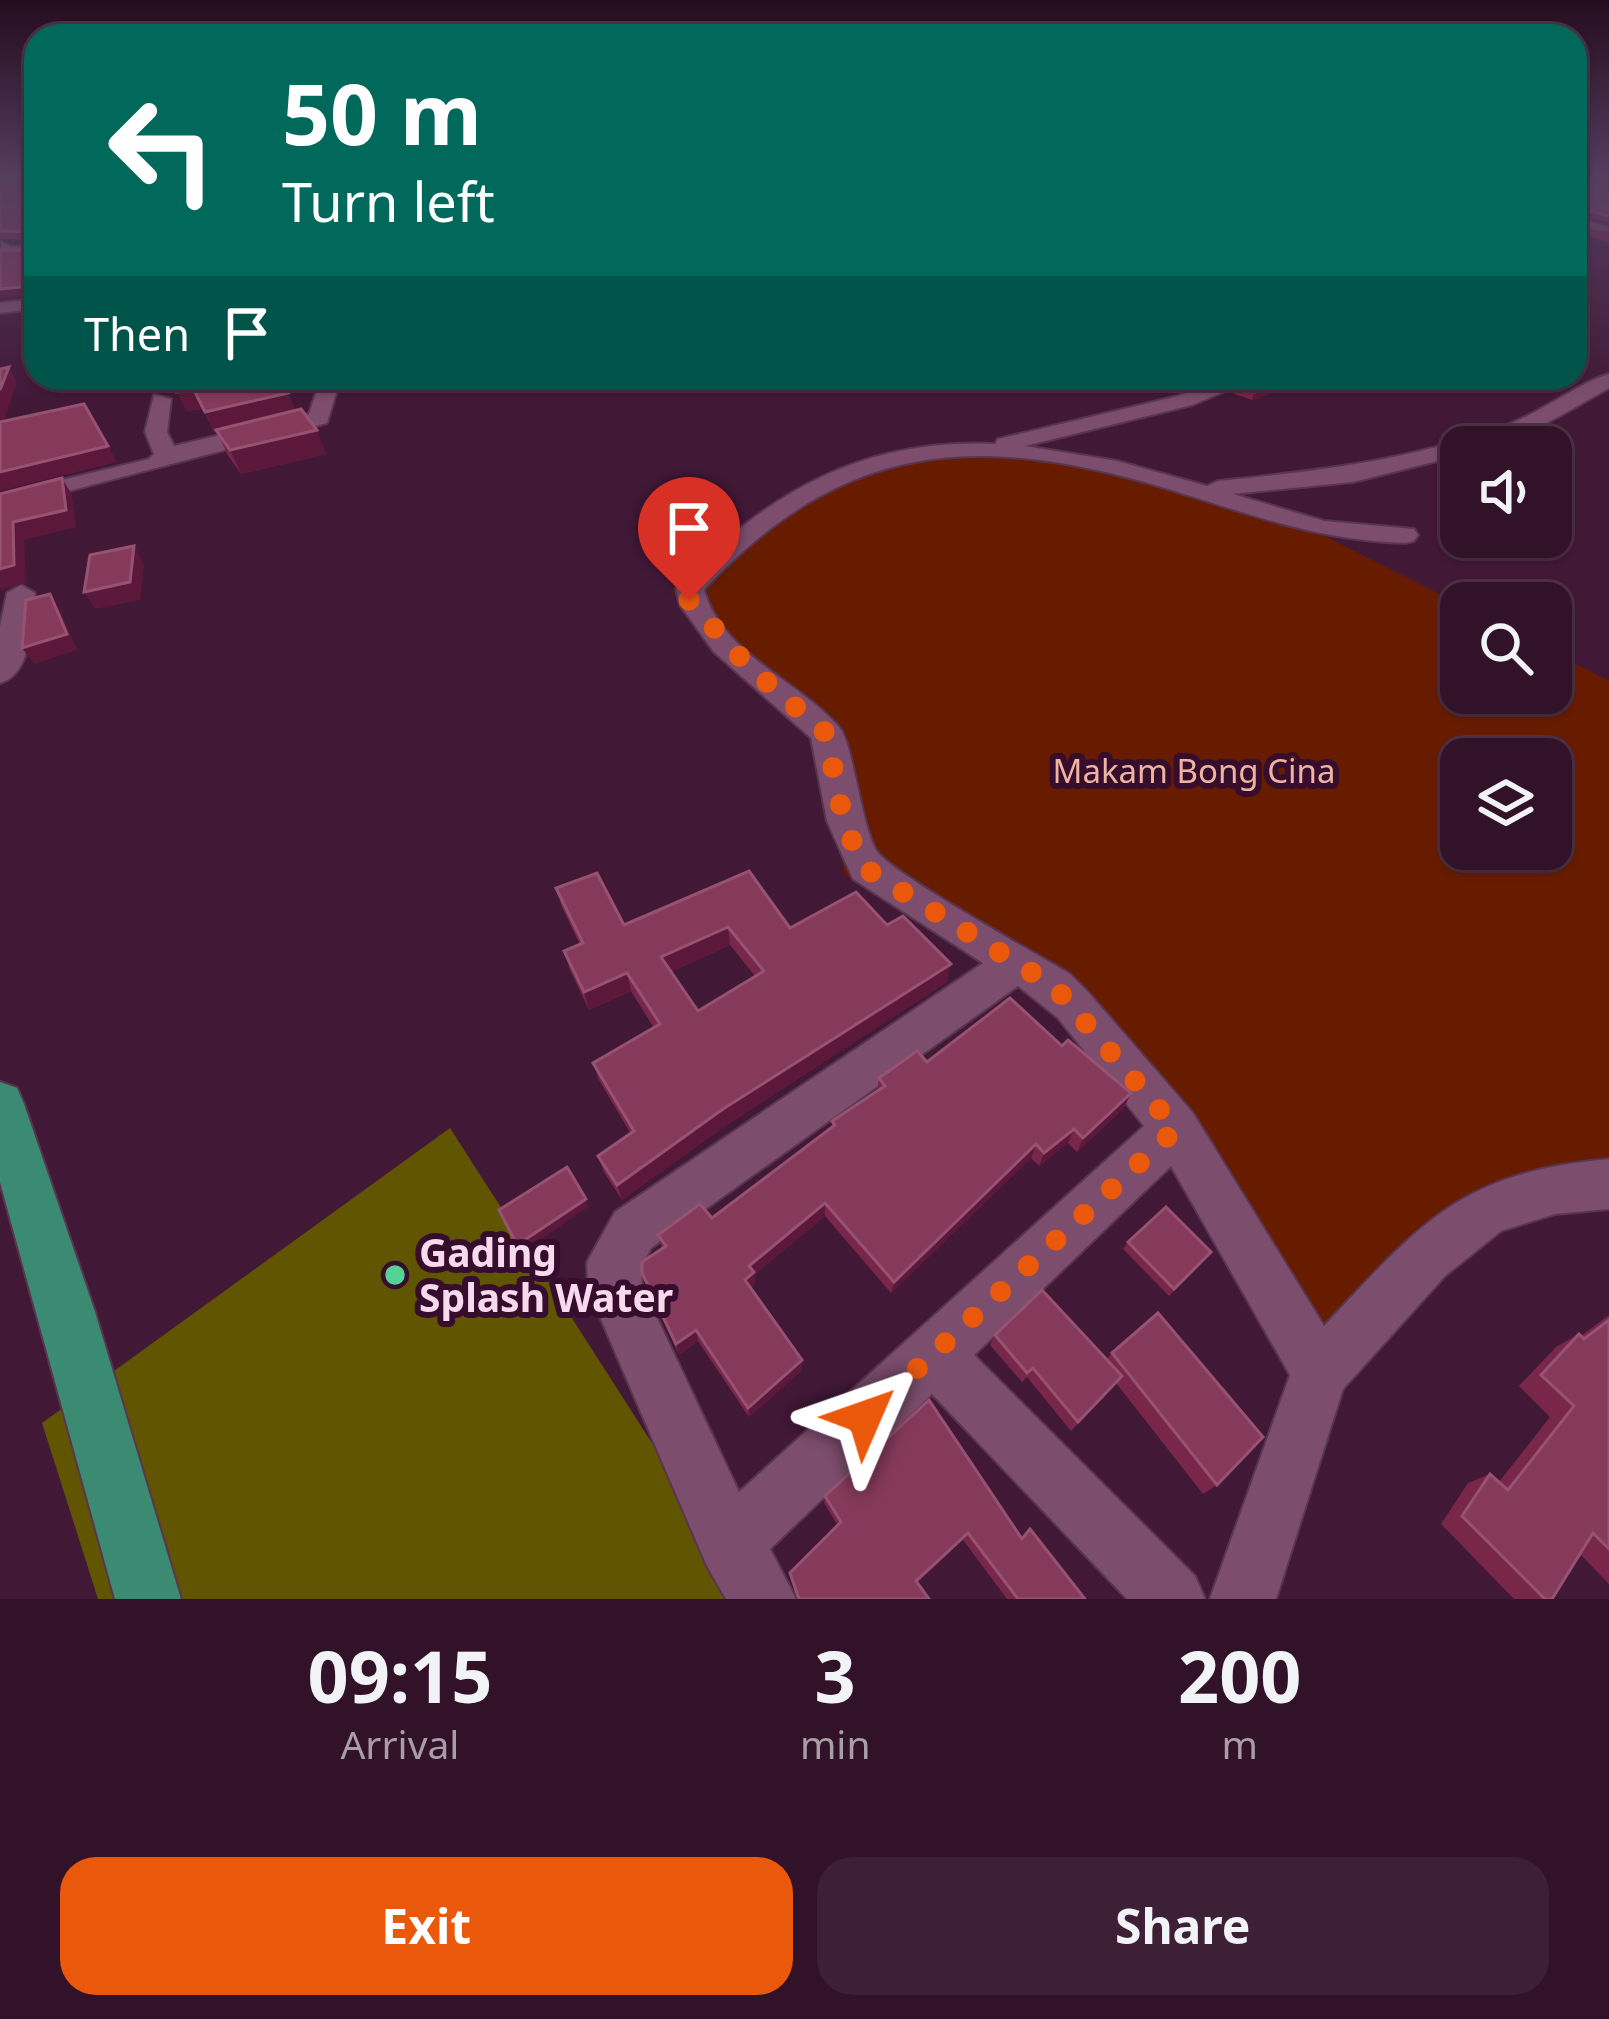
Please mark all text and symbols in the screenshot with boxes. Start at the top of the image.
text: 50 m [282,55,482,170]
icon: left [84,72,240,228]
text: Turn left [282,164,495,238]
icon: arrive [214,300,280,366]
text: Then [84,303,190,364]
map controls [1440,426,1572,870]
button: sound [1440,426,1572,558]
pin [638,477,740,600]
icon: arrive [656,495,722,561]
button: search [1440,582,1572,714]
button: layers [1440,738,1572,870]
park label: Makam Bong Cina [1053,748,1335,793]
place label: Gading Splash Water [419,1225,673,1323]
marker: Gading Splash Water [382,1262,408,1288]
position arrow [802,1354,928,1480]
text: 09:15 [307,1626,492,1724]
text: 3 [815,1626,856,1724]
text: 200 [1178,1626,1302,1724]
text: Arrival [340,1717,459,1770]
text: min [800,1717,871,1770]
text: m [1222,1717,1258,1770]
button: Exit [60,1857,793,1995]
button: Share [817,1857,1549,1995]

